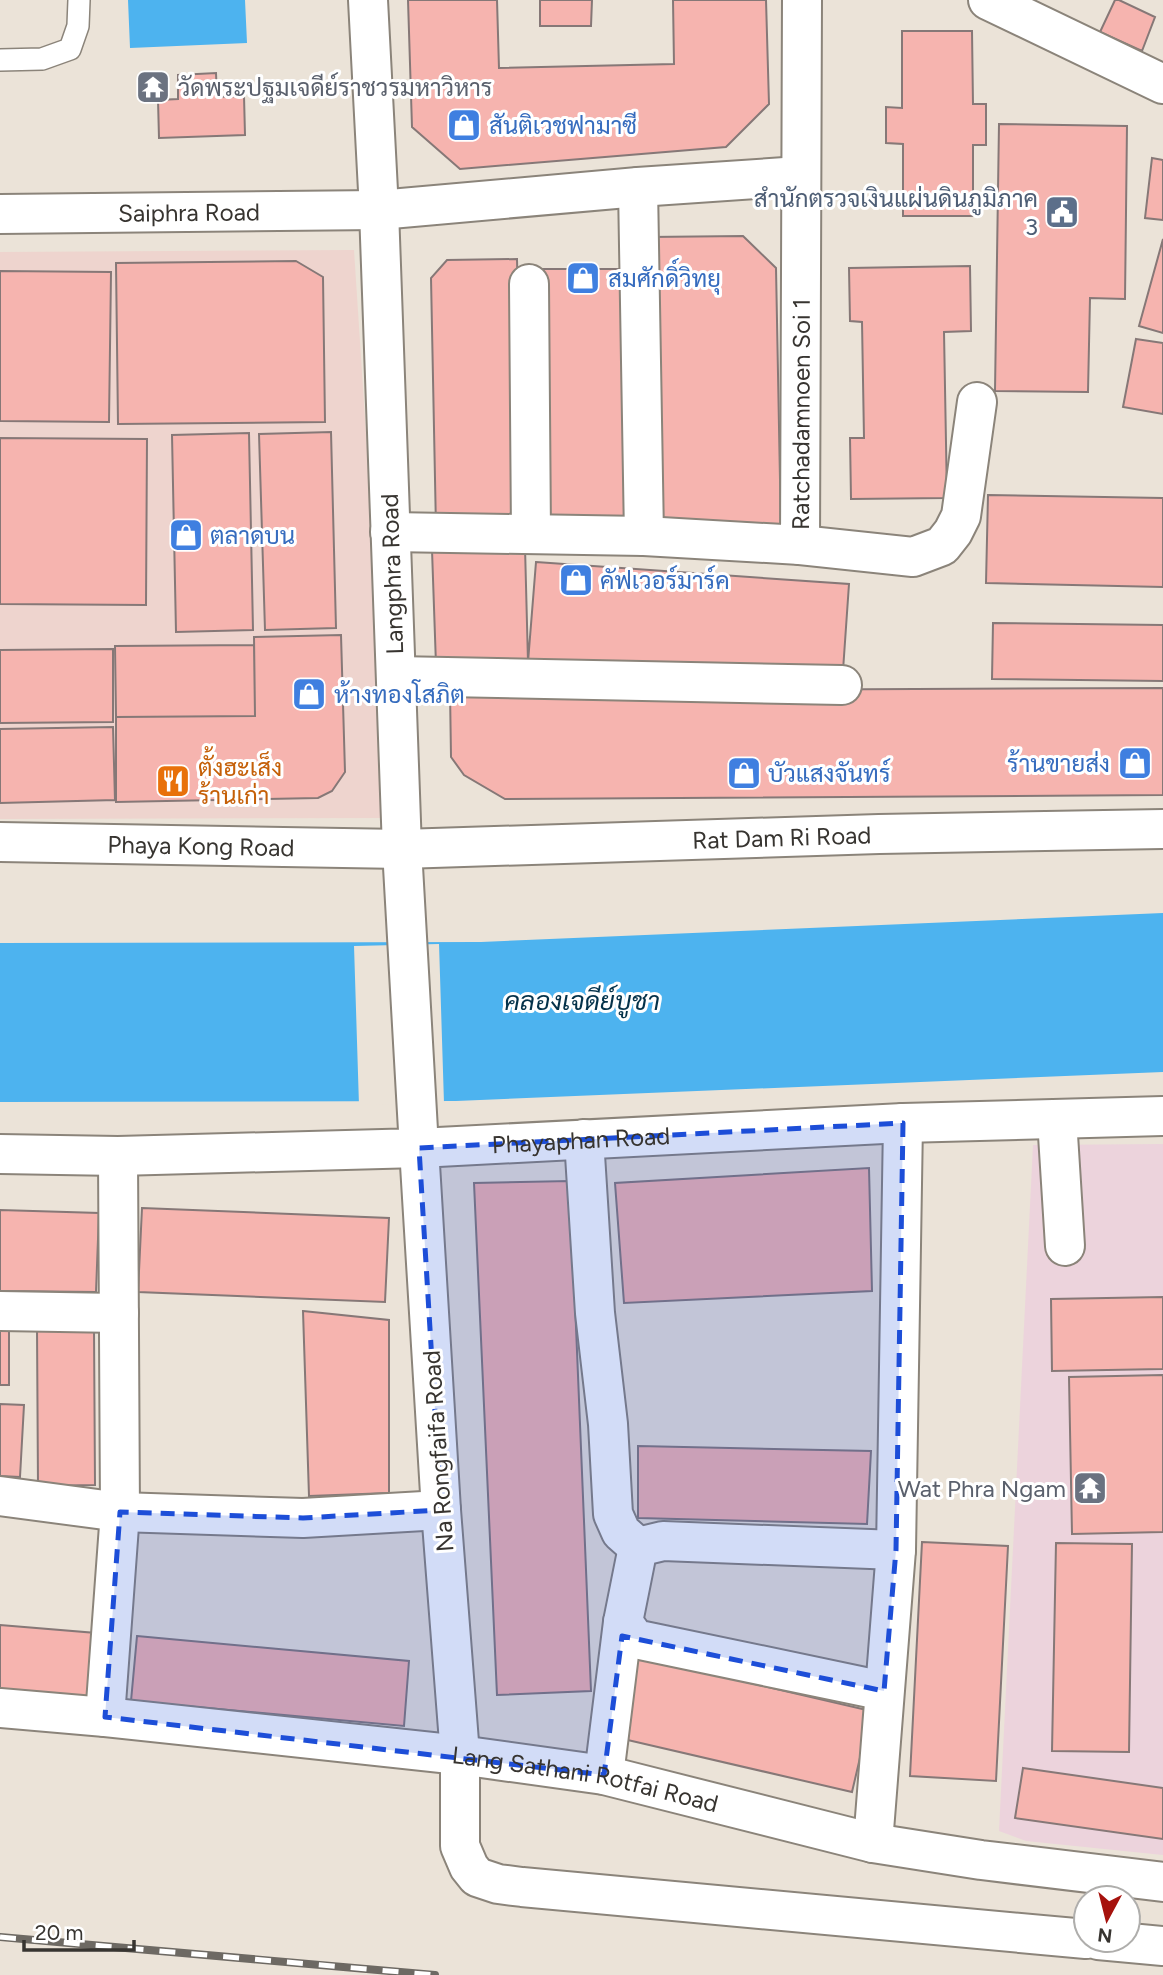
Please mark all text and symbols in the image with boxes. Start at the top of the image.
temple icon: วัดพระปฐมเจดีย์ราชวรมหาวิหาร [134,68,172,106]
place label: วัดพระปฐมเจดีย์ราชวรมหาวิหาร [178,72,492,104]
shop icon: สันติเวชฟามาซี [445,106,483,144]
place label: สันติเวชฟามาซี [489,111,637,140]
place label: สำนักตรวจเงินแผ่นดินภูมิภาค 3 [754,184,1038,241]
public building icon: สำนักตรวจเงินแผ่นดินภูมิภาค 3 [1043,193,1081,231]
street label: Saiphra Road [118,197,260,227]
place label: สมศักดิ์วิทยุ [608,257,721,295]
shop icon: สมศักดิ์วิทยุ [564,259,602,297]
street label: Ratchadamnoen Soi 1 [786,298,815,530]
street label: Langphra Road [375,493,409,655]
shop icon: ตลาดบน [167,516,205,554]
place label: ตลาดบน [210,521,295,550]
shop icon: คัฟเวอร์มาร์ค [557,561,595,599]
place label: คัฟเวอร์มาร์ค [600,565,730,595]
shop icon: ห้างทองโสภิต [290,675,328,713]
place label: ห้างทองโสภิต [334,679,465,709]
shop icon: ร้านขายส่ง [1116,744,1154,782]
place label: ตั้งฮะเส็ง ร้านเก่า [198,746,282,810]
place label: ร้านขายส่ง [1007,749,1110,778]
shop icon: บัวแสงจันทร์ [725,754,763,792]
place label: บัวแสงจันทร์ [768,758,891,788]
restaurant icon: ตั้งฮะเส็ง ร้านเก่า [154,762,192,800]
street label: Rat Dam Ri Road [692,820,872,854]
street label: Phaya Kong Road [107,829,295,862]
water label: คลองเจดีย์บูชา [504,984,660,1019]
street label: Phayaphan Road [491,1121,671,1159]
street label: Na Rongfaifa Road [416,1349,460,1553]
temple icon: Wat Phra Ngam [1071,1469,1109,1507]
place label: Wat Phra Ngam [898,1474,1066,1503]
street label: Lang Sathani Rotfai Road [451,1740,722,1818]
north arrow [1072,1884,1142,1954]
scale bar [24,1909,135,1953]
text: 20 m [35,1920,83,1945]
text: N [1096,1923,1114,1948]

